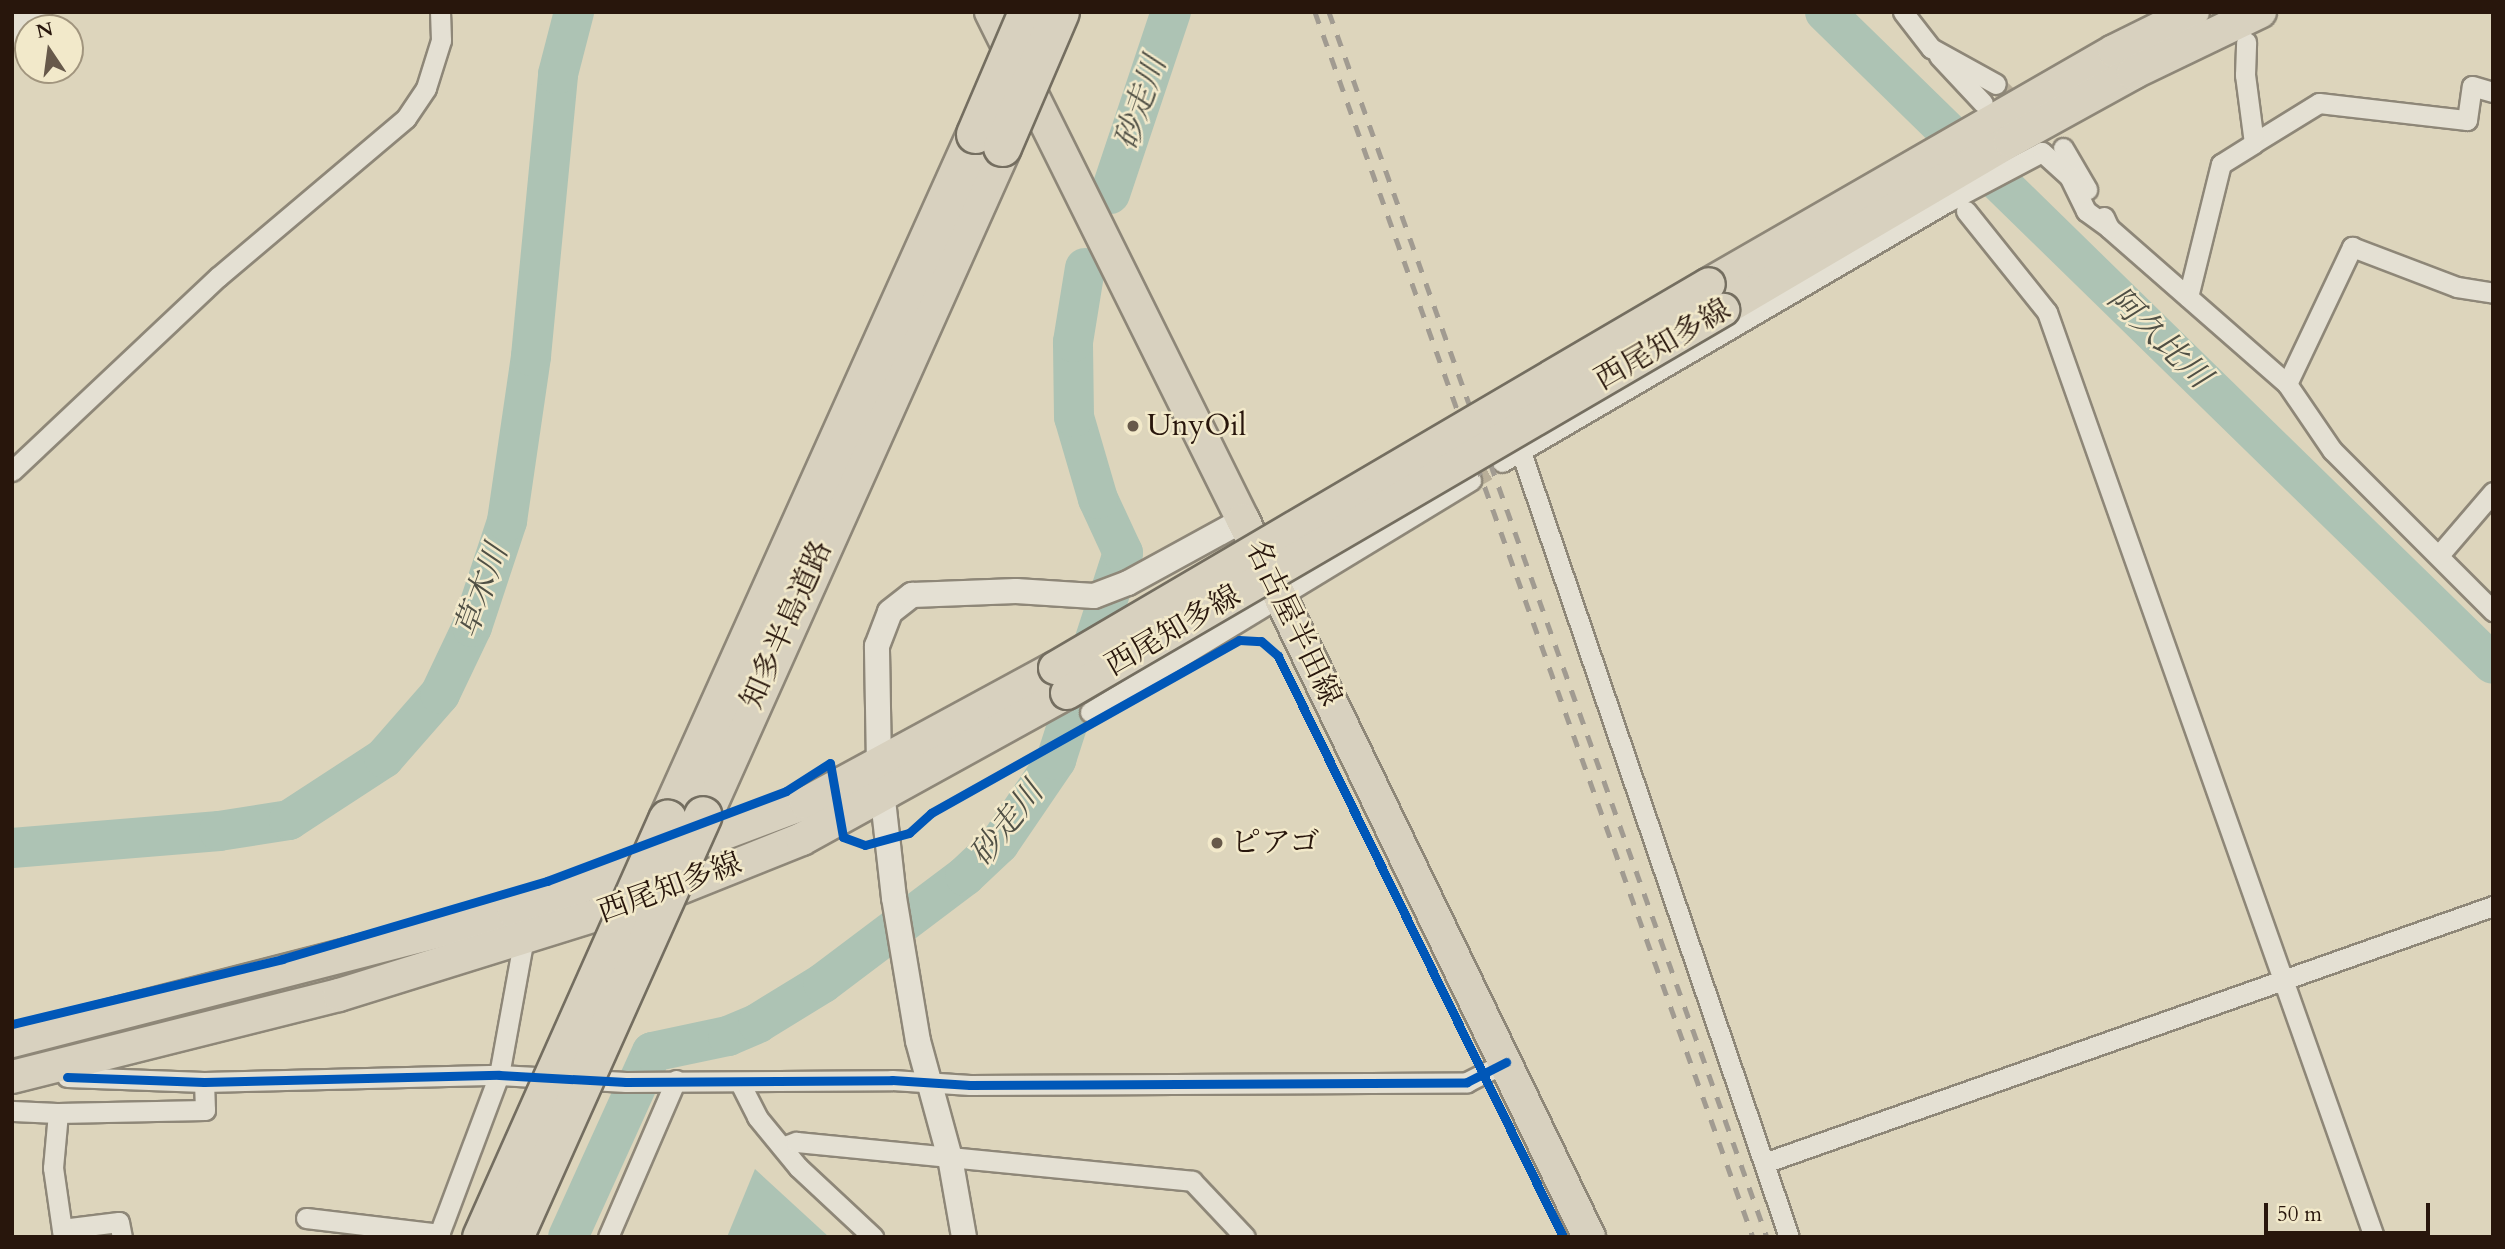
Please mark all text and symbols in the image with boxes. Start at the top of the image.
north arrow [14,14,84,84]
text: N [34,16,56,45]
water label: 砂走川 [1107,51,1175,155]
water label: 阿久比川 [2100,280,2218,396]
street label: 西尾知多線 [1589,292,1737,398]
place label: UnyOil [1147,408,1246,444]
marker: UnyOil [1125,418,1141,434]
street label: 名古屋半田線 [1237,534,1349,712]
street label: 知多半島道路 [734,535,840,715]
water label: 草木川 [448,539,516,643]
street label: 西尾知多線 [1099,578,1247,684]
water label: 砂走川 [962,774,1052,874]
place label: ピアゴ [1231,825,1321,861]
marker: ピアゴ [1209,835,1225,851]
street label: 西尾知多線 [593,845,747,931]
scale bar [2267,1190,2433,1234]
text: 50 m [2277,1200,2322,1229]

